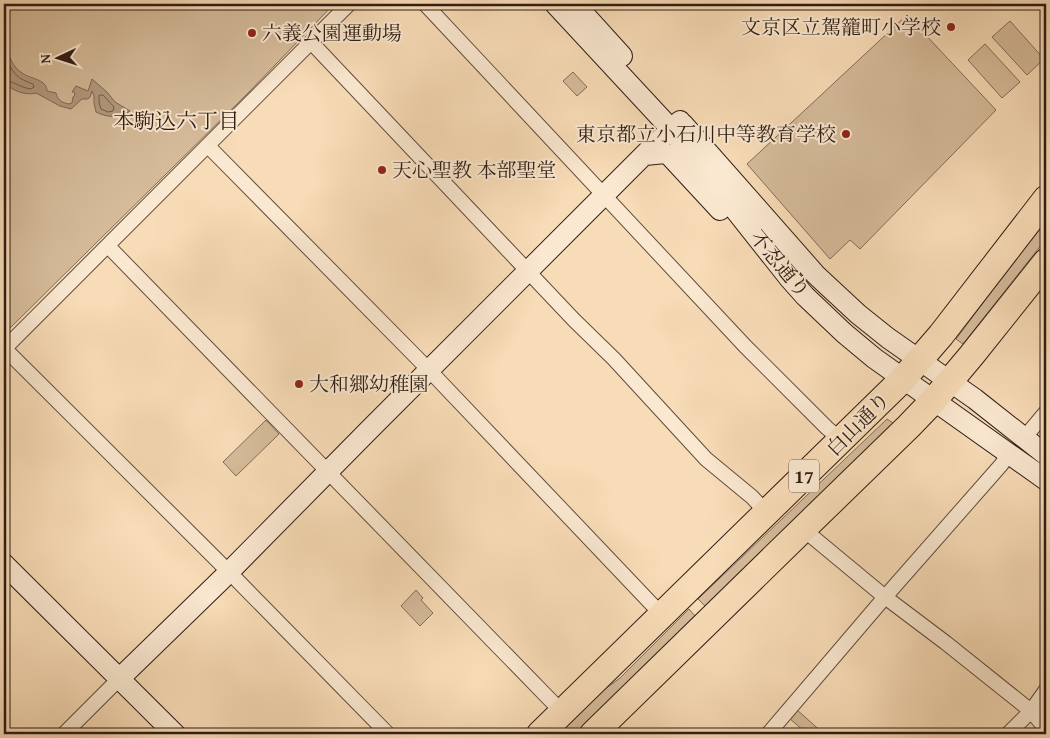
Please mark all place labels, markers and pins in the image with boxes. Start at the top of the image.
place label: 文京区立駕籠町小学校 [741,12,941,41]
place label: 六義公園運動場 [262,18,402,47]
marker: 文京区立駕籠町小学校 [945,21,957,33]
marker: 六義公園運動場 [246,27,258,39]
place label: 東京都立小石川中等教育学校 [576,119,836,148]
marker: 東京都立小石川中等教育学校 [840,128,852,140]
place label: 天心聖教 本部聖堂 [392,155,556,184]
marker: 天心聖教 本部聖堂 [376,164,388,176]
place label: 大和郷幼稚園 [309,369,429,398]
marker: 大和郷幼稚園 [293,378,305,390]

